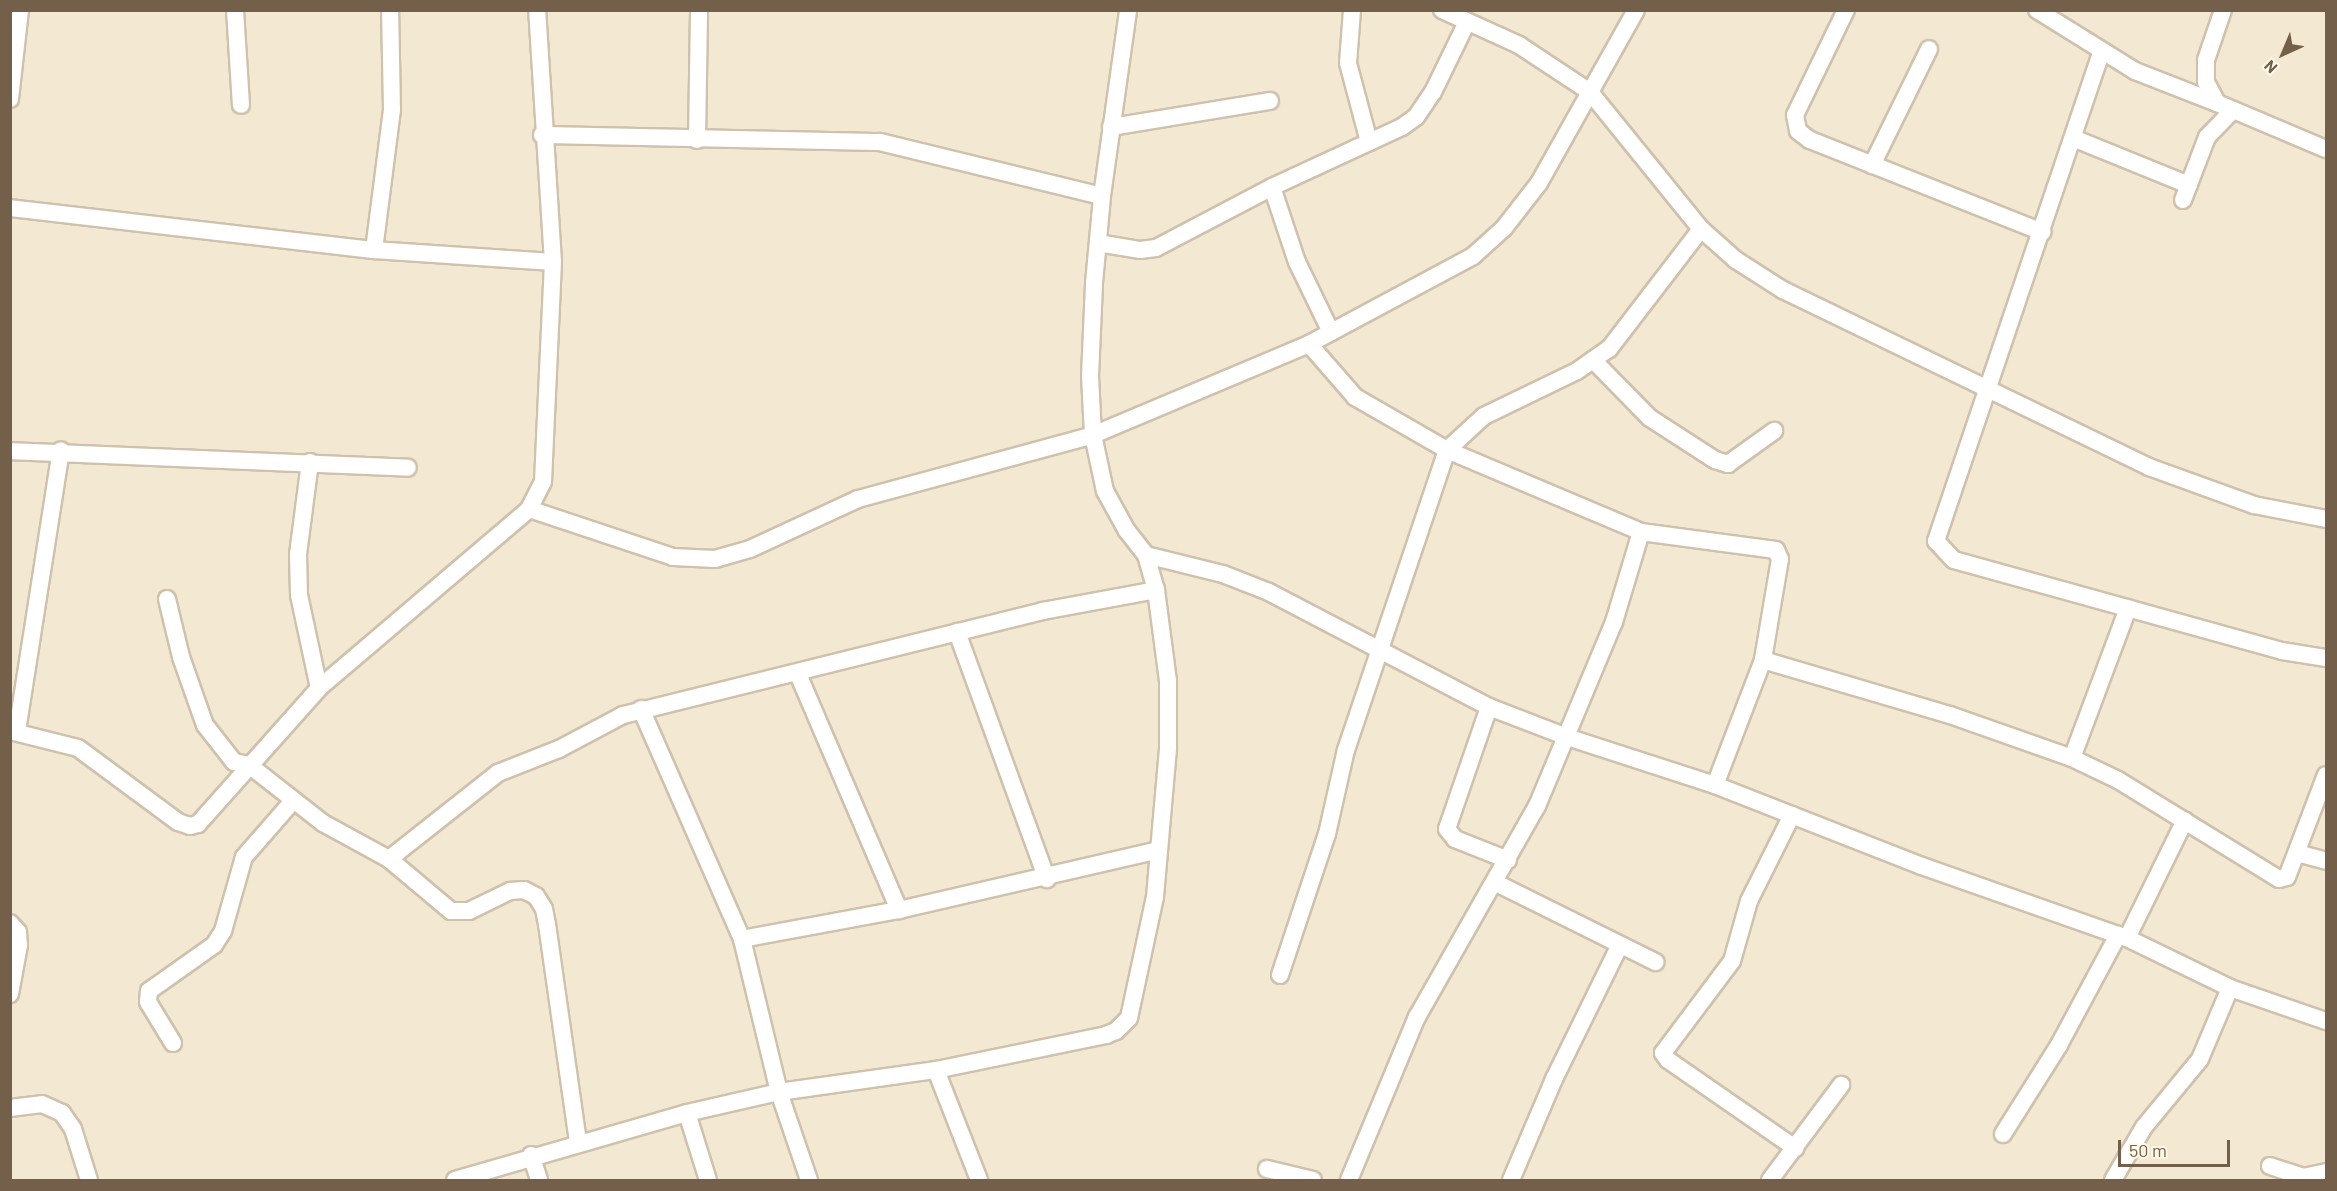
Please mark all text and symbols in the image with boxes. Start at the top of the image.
north arrow [2253,24,2313,84]
text: N [2260,57,2281,78]
scale bar [2121,1128,2234,1166]
text: 50 m [2129,1139,2167,1161]

